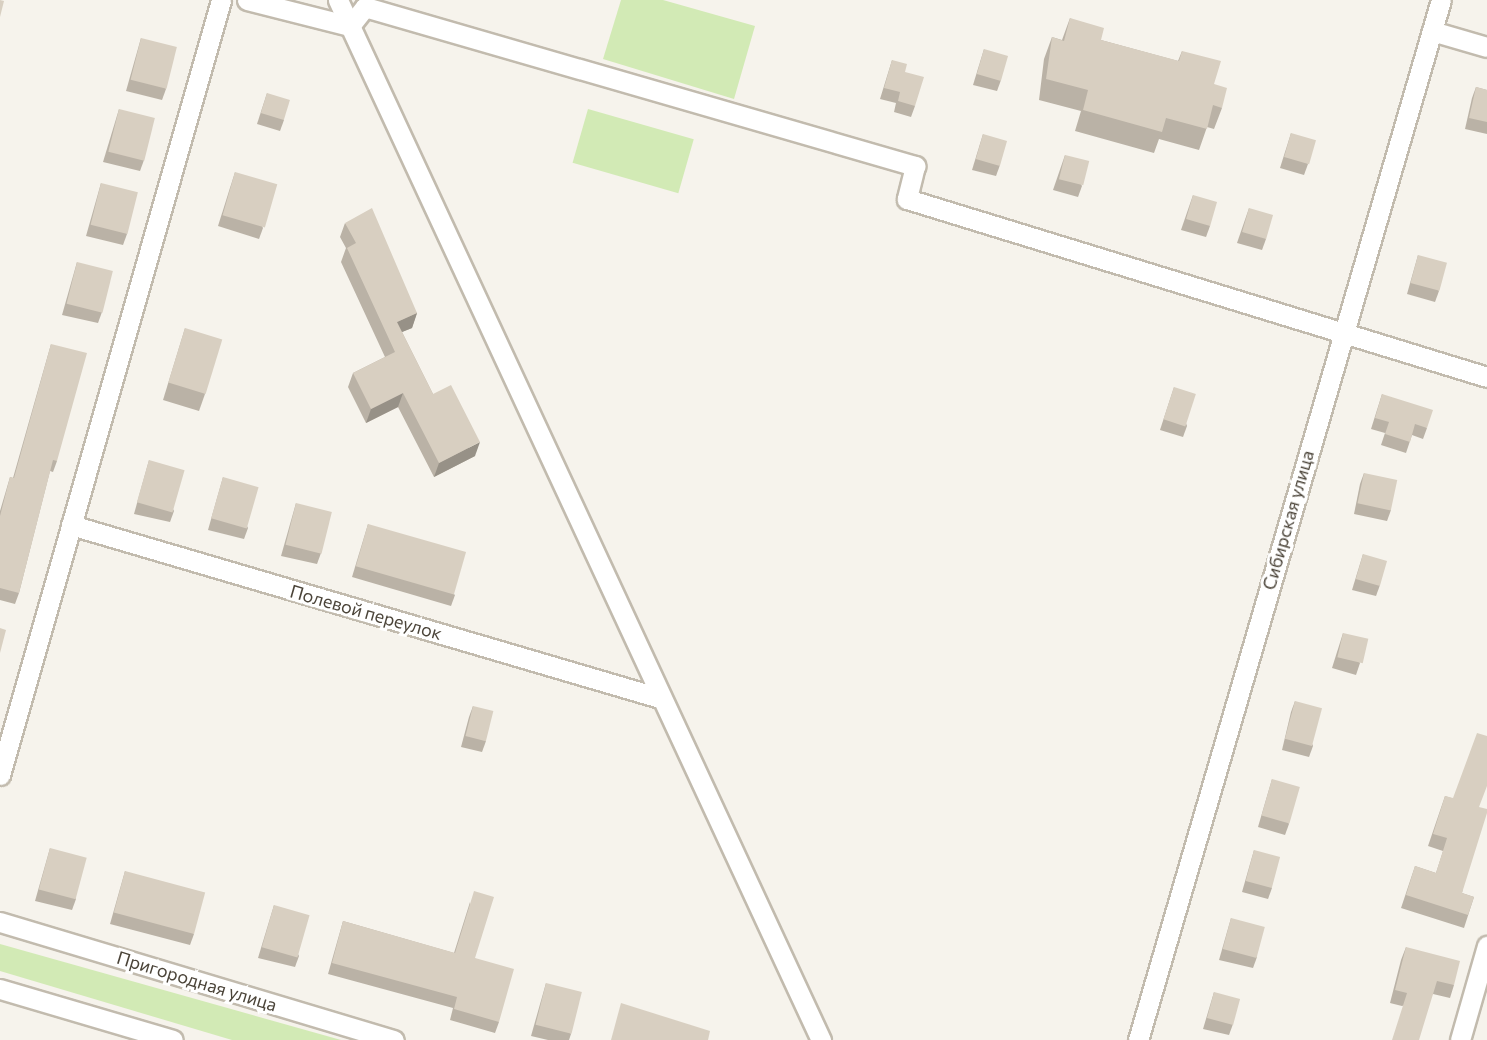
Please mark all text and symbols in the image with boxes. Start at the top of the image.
street label: Сибирская улица [1258,448,1318,592]
street label: Полевой переулок [288,580,444,644]
street label: Пригородная улица [114,946,280,1016]

